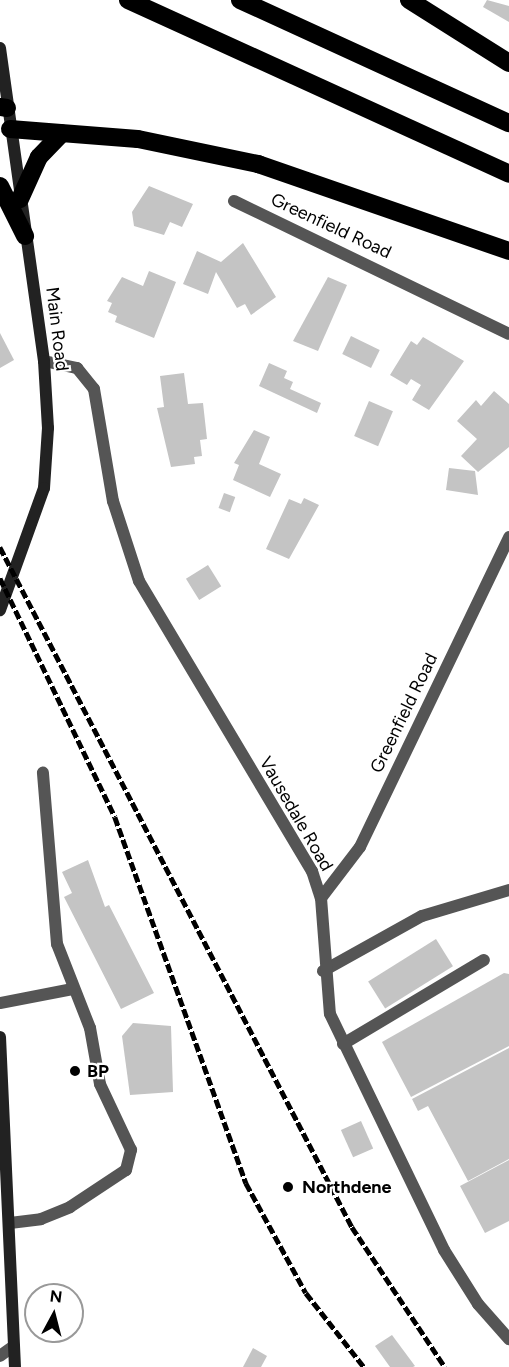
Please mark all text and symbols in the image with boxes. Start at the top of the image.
street label: Greenfield Road [267,189,395,263]
street label: Main Road [41,286,73,372]
street label: Greenfield Road [366,650,442,776]
street label: Vausedale Road [254,753,338,875]
place label: BP [87,1060,109,1082]
marker: BP [68,1064,82,1078]
place label: Northdene [302,1176,392,1198]
marker: Northdene [279,1178,297,1196]
north arrow [24,1283,84,1343]
text: N [49,1286,63,1307]

